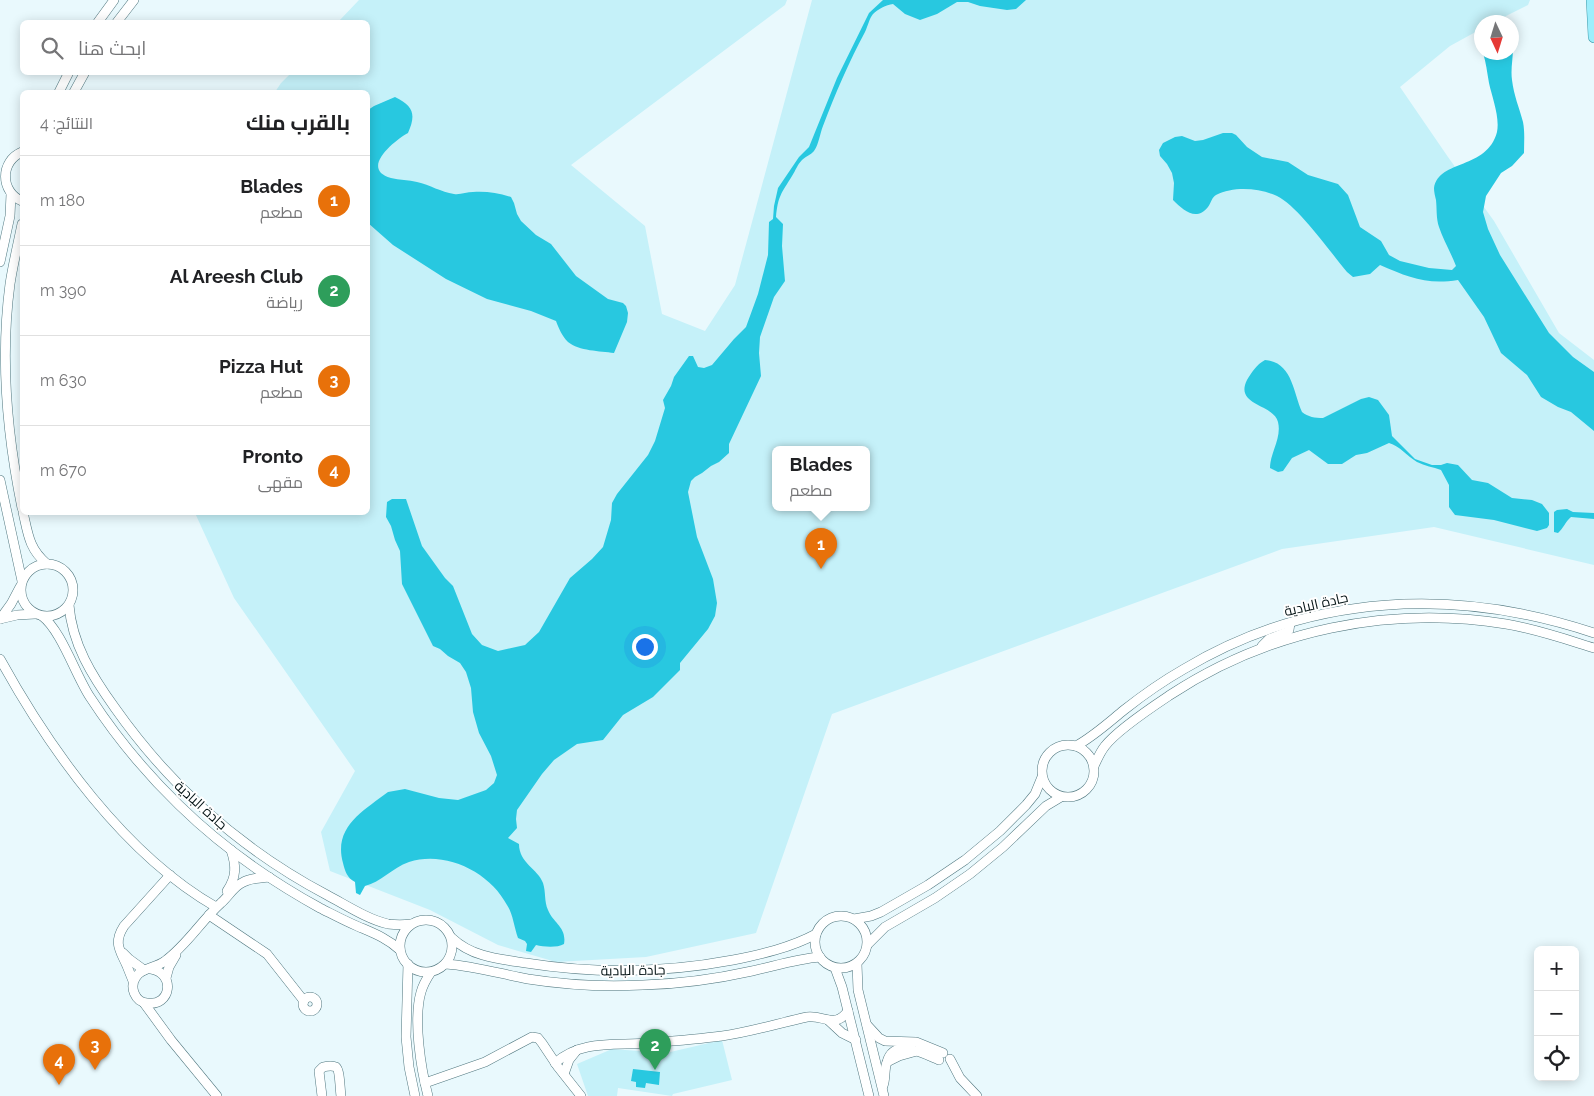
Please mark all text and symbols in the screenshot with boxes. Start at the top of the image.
north arrow [1474,15,1519,60]
search box [20,20,370,75]
icon: search [38,34,66,62]
text: ابحث هنا [78,37,146,59]
text: بالقرب منك [246,110,350,135]
text: النتائج: 4 [40,114,93,133]
text: Blades [240,175,303,197]
text: 180 m [40,191,85,210]
text: 1 [330,191,338,210]
text: مطعم [260,203,303,222]
text: Al Areesh Club [170,265,303,287]
text: 390 m [40,281,87,300]
text: 2 [329,281,339,300]
text: رياضة [266,293,303,312]
text: Pizza Hut [219,355,303,377]
text: 630 m [40,371,87,390]
text: 3 [330,371,338,390]
text: مطعم [260,383,303,402]
text: Pronto [242,445,303,467]
popup [772,446,870,511]
text: Blades [790,453,852,475]
text: 670 m [40,461,87,480]
text: 4 [329,461,339,480]
text: مقهى [258,473,303,492]
text: مطعم [790,481,833,500]
pin: 1 [805,528,837,569]
street label: جادة البادية [1283,589,1349,619]
your location [632,634,658,660]
street label: جادة البادية [172,777,230,833]
map controls [1534,946,1579,1081]
button: + [1534,946,1579,991]
street label: جادة البادية [600,961,666,979]
button: − [1534,991,1579,1036]
pin: 3 [79,1029,111,1070]
pin: 2 [639,1029,671,1070]
button: locate [1534,1036,1579,1081]
pin: 4 [43,1044,75,1085]

